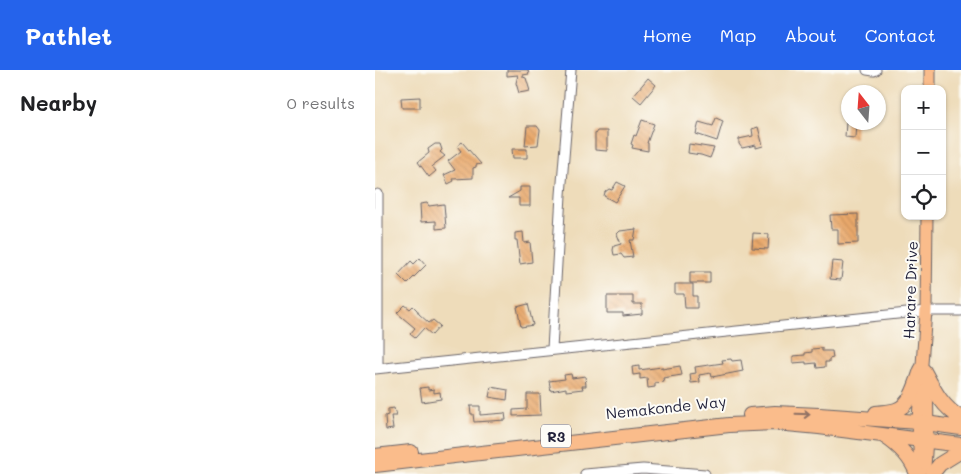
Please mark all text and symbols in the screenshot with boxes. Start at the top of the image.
text: Pathlet [25,20,112,51]
text: Home [643,23,692,47]
text: Map [720,23,756,47]
text: About [784,23,837,47]
text: Contact [865,23,936,47]
north arrow [841,85,886,130]
map controls [901,85,946,220]
button: + [901,85,946,130]
text: Nearby [20,89,97,116]
text: 0 results [287,92,355,113]
button: − [901,130,946,175]
button: locate [901,175,946,220]
street label: Harare Drive [898,241,922,339]
street label: Nemakonde Way [605,391,727,423]
one-way arrow [794,409,810,419]
road number: R3 [541,424,571,448]

